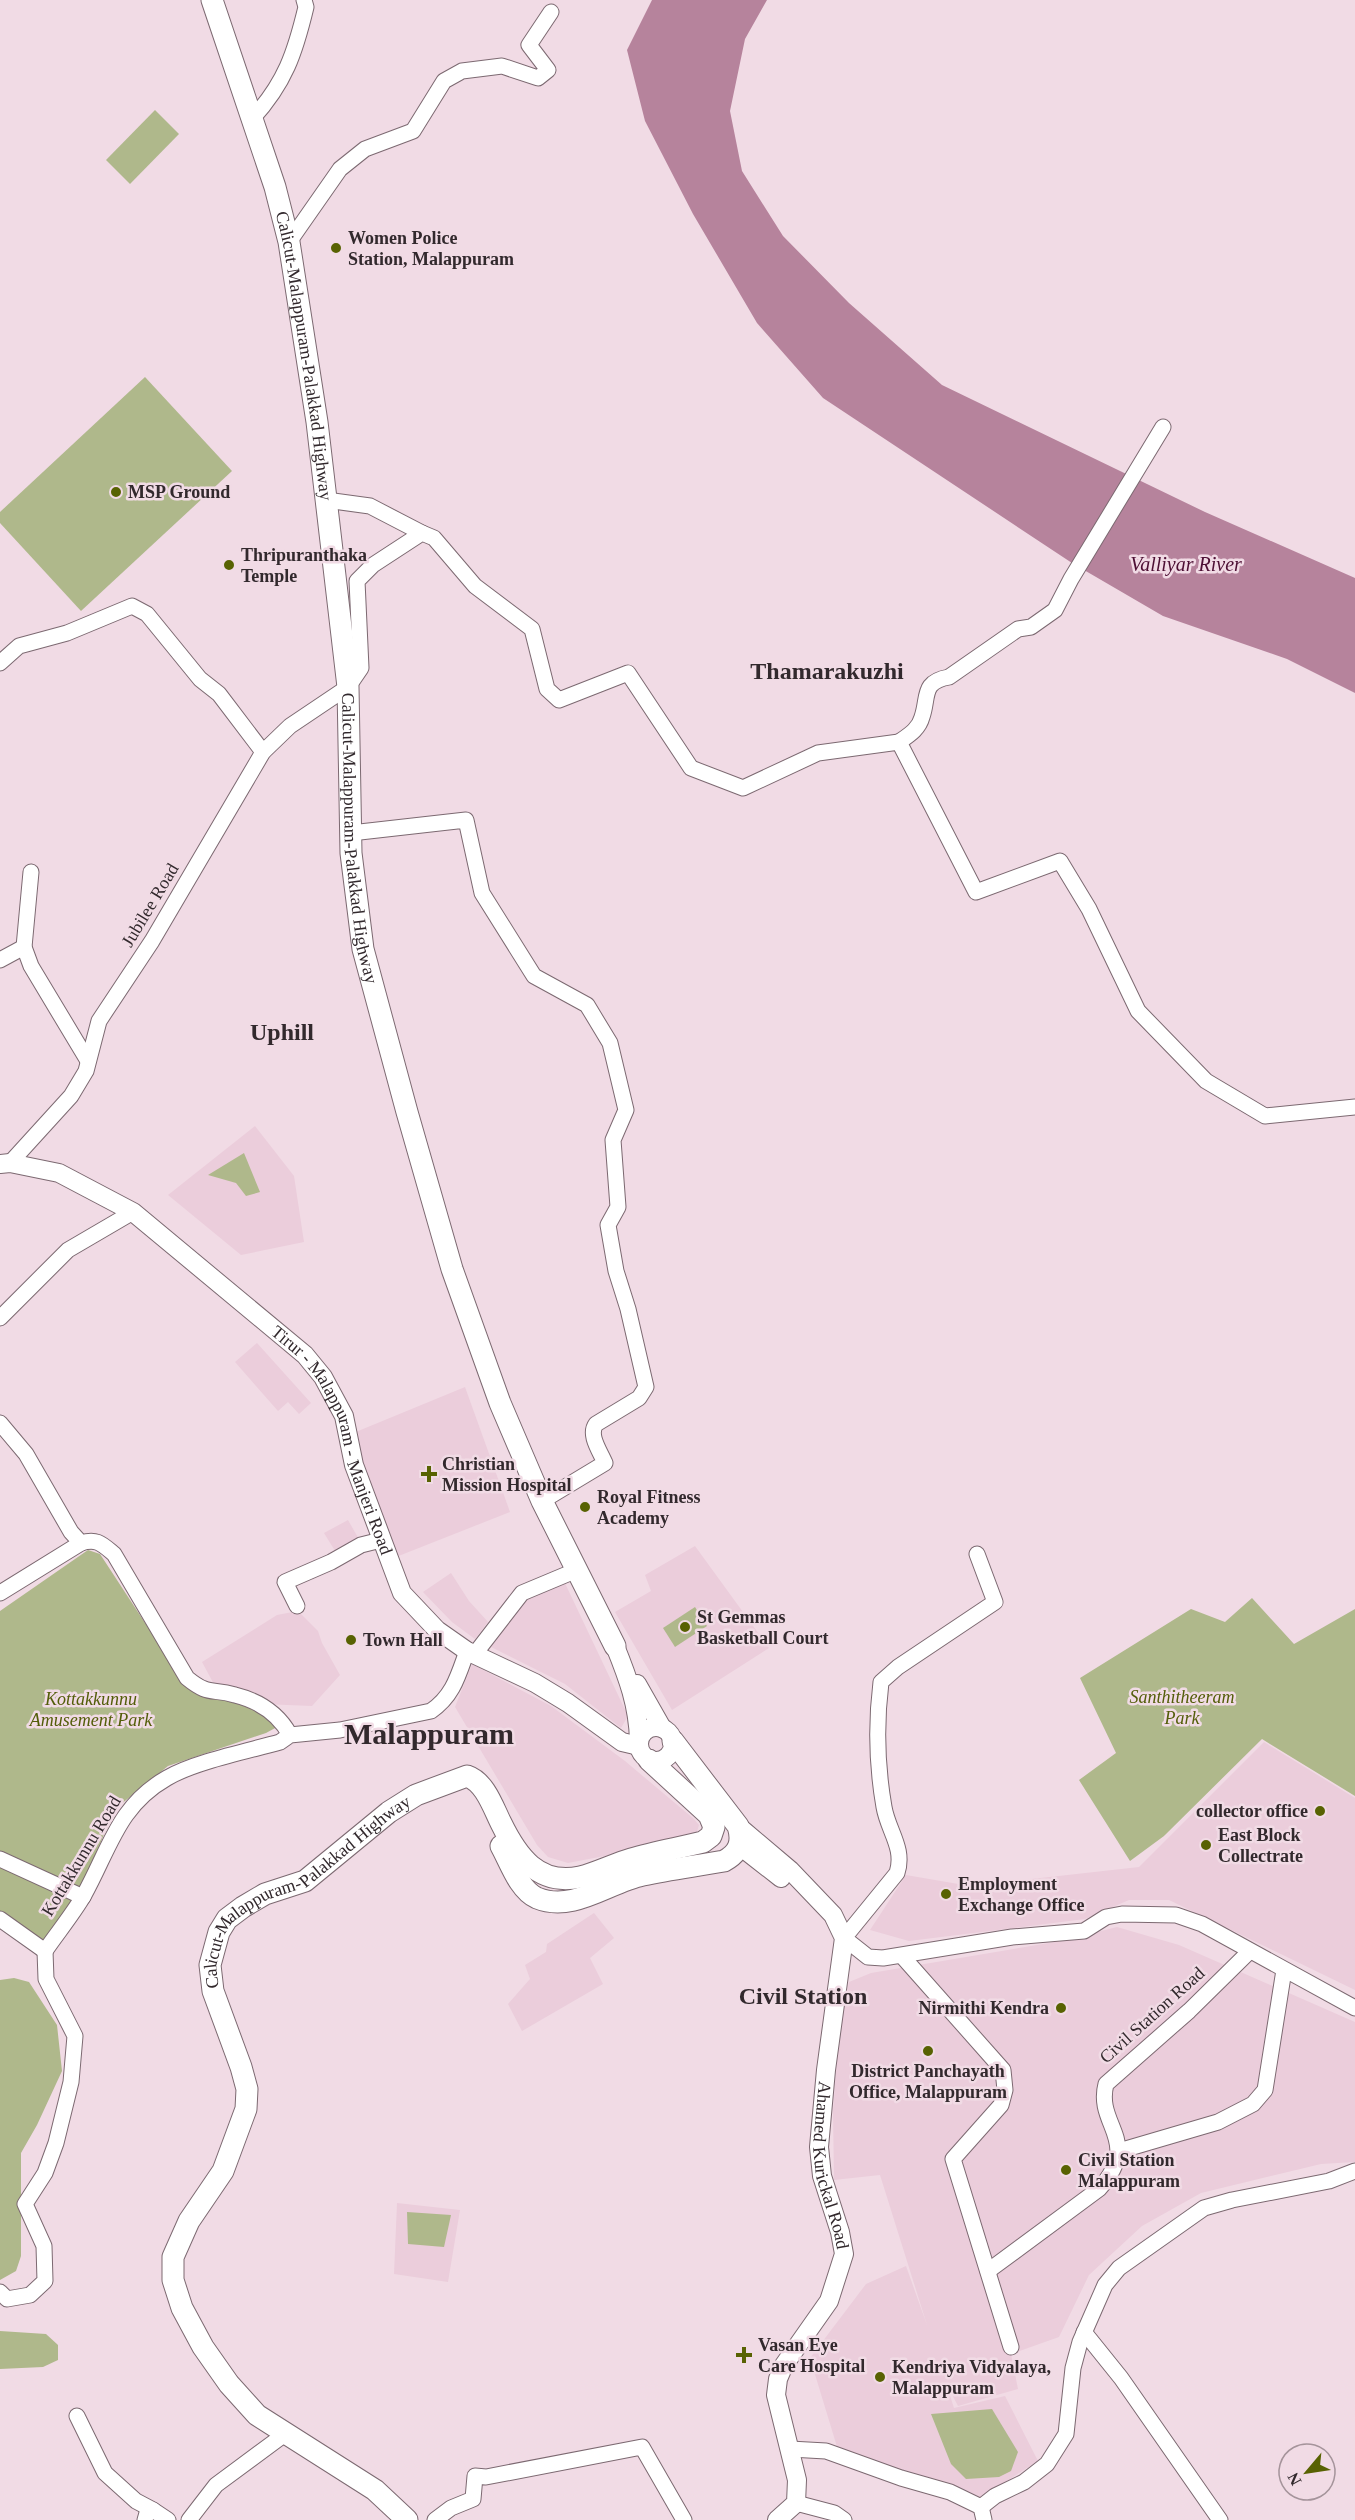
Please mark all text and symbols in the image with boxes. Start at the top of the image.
street label: Calicut-Malappuram-Palakkad Highway [272,209,336,502]
place label: Women Police Station, Malappuram [348,228,514,269]
marker: Women Police Station, Malappuram [329,241,343,255]
place label: MSP Ground [128,482,230,502]
marker: MSP Ground [109,485,123,499]
place label: Thripuranthaka Temple [241,545,367,586]
water label: Valliyar River [1130,553,1242,576]
marker: Thripuranthaka Temple [222,558,236,572]
district label: Thamarakuzhi [750,658,904,684]
street label: Calicut-Malappuram-Palakkad Highway [338,692,382,986]
street label: Jubilee Road [117,860,183,950]
district label: Uphill [250,1019,314,1045]
street label: Tirur - Malappuram - Manjeri Road [268,1321,397,1557]
place label: Christian Mission Hospital [442,1454,572,1495]
marker: Christian Mission Hospital [420,1465,438,1483]
place label: Royal Fitness Academy [597,1487,701,1528]
marker: Royal Fitness Academy [578,1500,592,1514]
place label: St Gemmas Basketball Court [697,1607,829,1648]
marker: St Gemmas Basketball Court [678,1620,692,1634]
place label: Town Hall [363,1630,443,1650]
marker: Town Hall [344,1633,358,1647]
park label: Santhitheeram Park [1130,1687,1235,1728]
park label: Kottakkunnu Amusement Park [29,1689,153,1730]
district label: Malappuram [344,1717,514,1750]
street label: Calicut-Malappuram-Palakkad Highway [200,1791,414,1990]
street label: Kottakkunnu Road [37,1792,125,1920]
place label: collector office [1196,1801,1308,1821]
marker: collector office [1313,1804,1327,1818]
place label: East Block Collectrate [1218,1825,1303,1866]
marker: East Block Collectrate [1199,1838,1213,1852]
place label: Employment Exchange Office [958,1874,1084,1915]
marker: Employment Exchange Office [939,1887,953,1901]
street label: Civil Station Road [1096,1963,1208,2067]
district label: Civil Station [739,1983,867,2009]
place label: Nirmithi Kendra [919,1998,1049,2018]
marker: Nirmithi Kendra [1054,2001,1068,2015]
marker: District Panchayath Office, Malappuram [921,2044,935,2058]
place label: District Panchayath Office, Malappuram [849,2061,1007,2102]
street label: Ahamed Kurickal Road [809,2080,853,2251]
place label: Civil Station Malappuram [1078,2150,1180,2191]
marker: Civil Station Malappuram [1059,2163,1073,2177]
place label: Vasan Eye Care Hospital [758,2335,865,2376]
marker: Vasan Eye Care Hospital [735,2346,753,2364]
place label: Kendriya Vidyalaya, Malappuram [892,2357,1051,2398]
marker: Kendriya Vidyalaya, Malappuram [873,2370,887,2384]
north arrow [1277,2442,1337,2502]
text: N [1284,2469,1305,2488]

